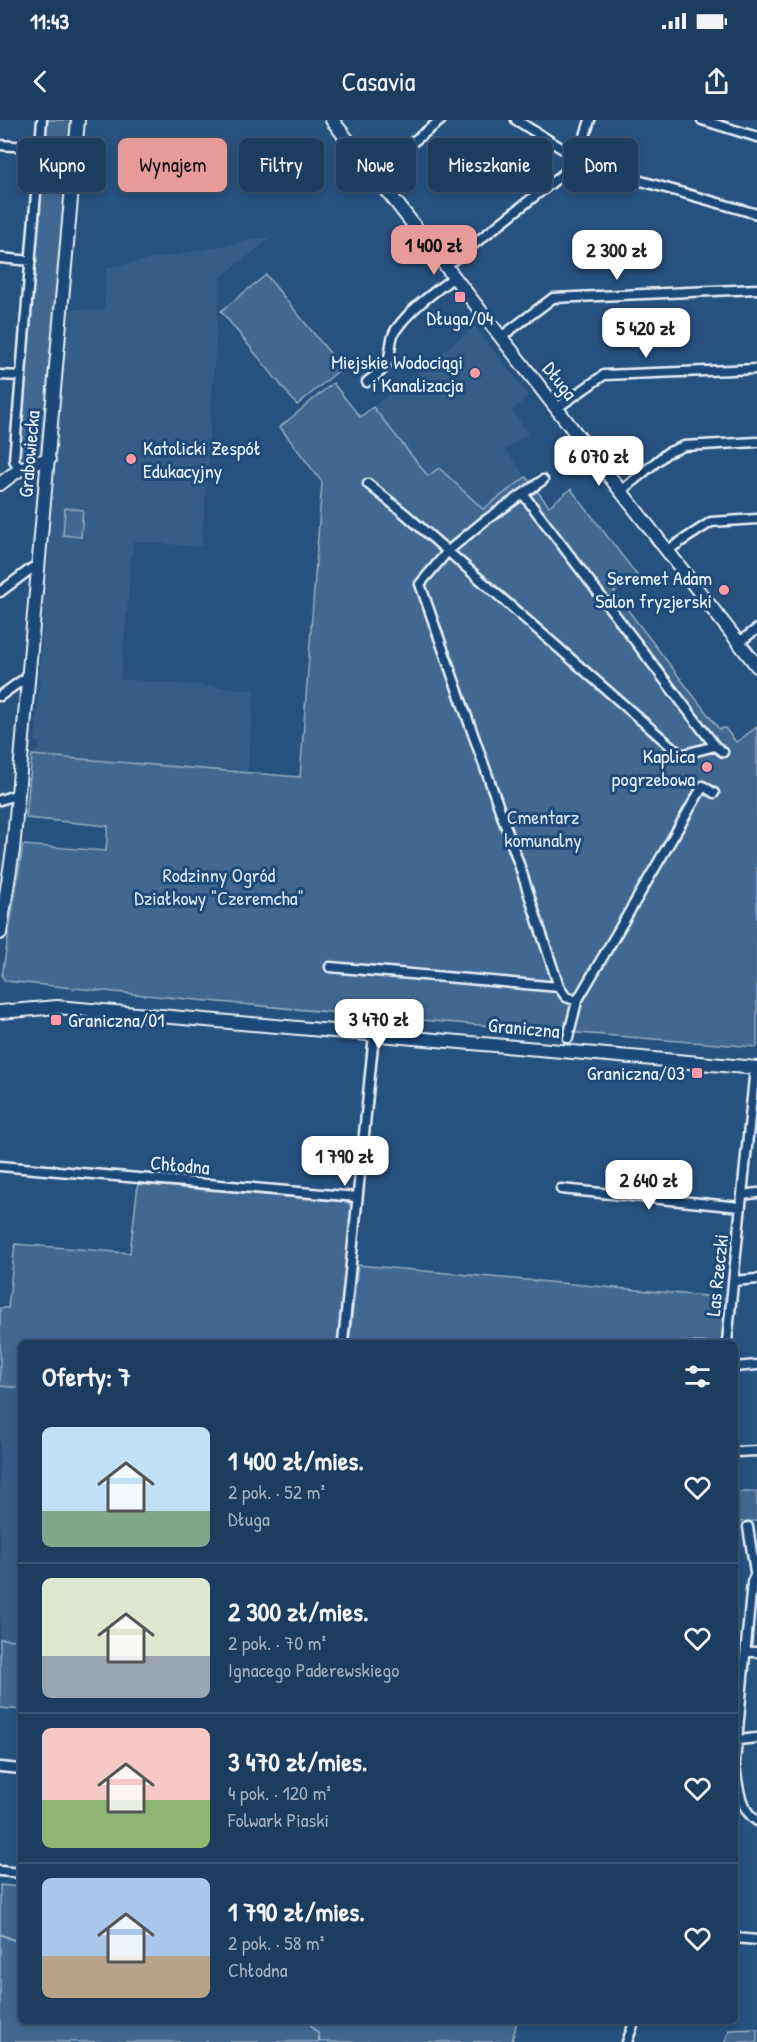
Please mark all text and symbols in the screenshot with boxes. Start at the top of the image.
text: 11:43 [30,6,69,36]
text: Casavia [342,63,415,99]
icon: back [24,65,57,98]
icon: share [700,65,733,98]
chip: Kupno [18,138,106,192]
chip: Wynajem [118,138,227,192]
chip: Filtry [239,138,324,192]
chip: Nowe [336,138,416,192]
chip: Mieszkanie [428,138,552,192]
chip: Dom [564,138,638,192]
pin: 1 400 zł [372,225,496,276]
pin: 2 300 zł [555,230,679,281]
text: 1 400 zł [405,231,463,258]
text: 2 300 zł [586,236,648,263]
marker: Długa/04 [453,290,467,304]
place label: Długa/04 [427,304,493,331]
pin: 5 420 zł [584,308,708,359]
text: 5 420 zł [616,314,676,341]
place label: Miejskie Wodociągi i Kanalizacja [331,348,463,398]
street label: Długa [537,356,584,406]
marker: Miejskie Wodociągi i Kanalizacja [468,366,482,380]
street label: Grabowiecka [11,409,46,498]
place label: Katolicki Zespół Edukacyjny [143,434,261,484]
pin: 6 070 zł [537,436,661,487]
text: 6 070 zł [568,442,630,469]
marker: Katolicki Zespół Edukacyjny [124,452,138,466]
place label: Seremet Adam Salon fryzjerski [595,564,712,614]
marker: Seremet Adam Salon fryzjerski [717,583,731,597]
place label: Kaplica pogrzebowa [612,742,695,792]
marker: Kaplica pogrzebowa [700,760,714,774]
park label: Cmentarz komunalny [504,803,582,853]
park label: Rodzinny Ogród Działkowy "Czeremcha" [134,861,304,911]
pin: 3 470 zł [317,999,441,1050]
text: 3 470 zł [349,1005,409,1032]
place label: Graniczna/01 [68,1006,165,1033]
street label: Graniczna [487,1011,561,1044]
marker: Graniczna/01 [49,1013,63,1027]
place label: Graniczna/03 [587,1059,685,1086]
marker: Graniczna/03 [690,1066,704,1080]
pin: 1 790 zł [283,1136,407,1187]
text: 1 790 zł [316,1142,374,1169]
street label: Chłodna [149,1148,211,1181]
pin: 2 640 zł [587,1160,711,1211]
text: 2 640 zł [619,1166,679,1193]
street label: Las Rzeczki [699,1233,734,1317]
text: Oferty: 7 [42,1359,131,1394]
icon: filters [681,1360,714,1393]
text: 1 400 zł/mies. [228,1443,364,1478]
icon: home [90,1451,162,1523]
icon: heart [681,1471,714,1504]
text: 2 pok. · 52 m² [228,1478,325,1505]
text: Długa [228,1505,270,1532]
text: 2 300 zł/mies. [228,1594,369,1629]
icon: home [90,1602,162,1674]
icon: heart [681,1622,714,1655]
text: 2 pok. · 70 m² [228,1629,326,1656]
text: Ignacego Paderewskiego [228,1656,399,1683]
text: 3 470 zł/mies. [228,1744,367,1779]
icon: home [90,1752,162,1824]
icon: heart [681,1772,714,1805]
text: 4 pok. · 120 m² [228,1779,331,1806]
text: Folwark Piaski [228,1806,329,1833]
text: 1 790 zł/mies. [228,1894,365,1929]
icon: home [90,1902,162,1974]
icon: heart [681,1922,714,1955]
text: 2 pok. · 58 m² [228,1929,324,1956]
text: Chłodna [228,1956,288,1983]

